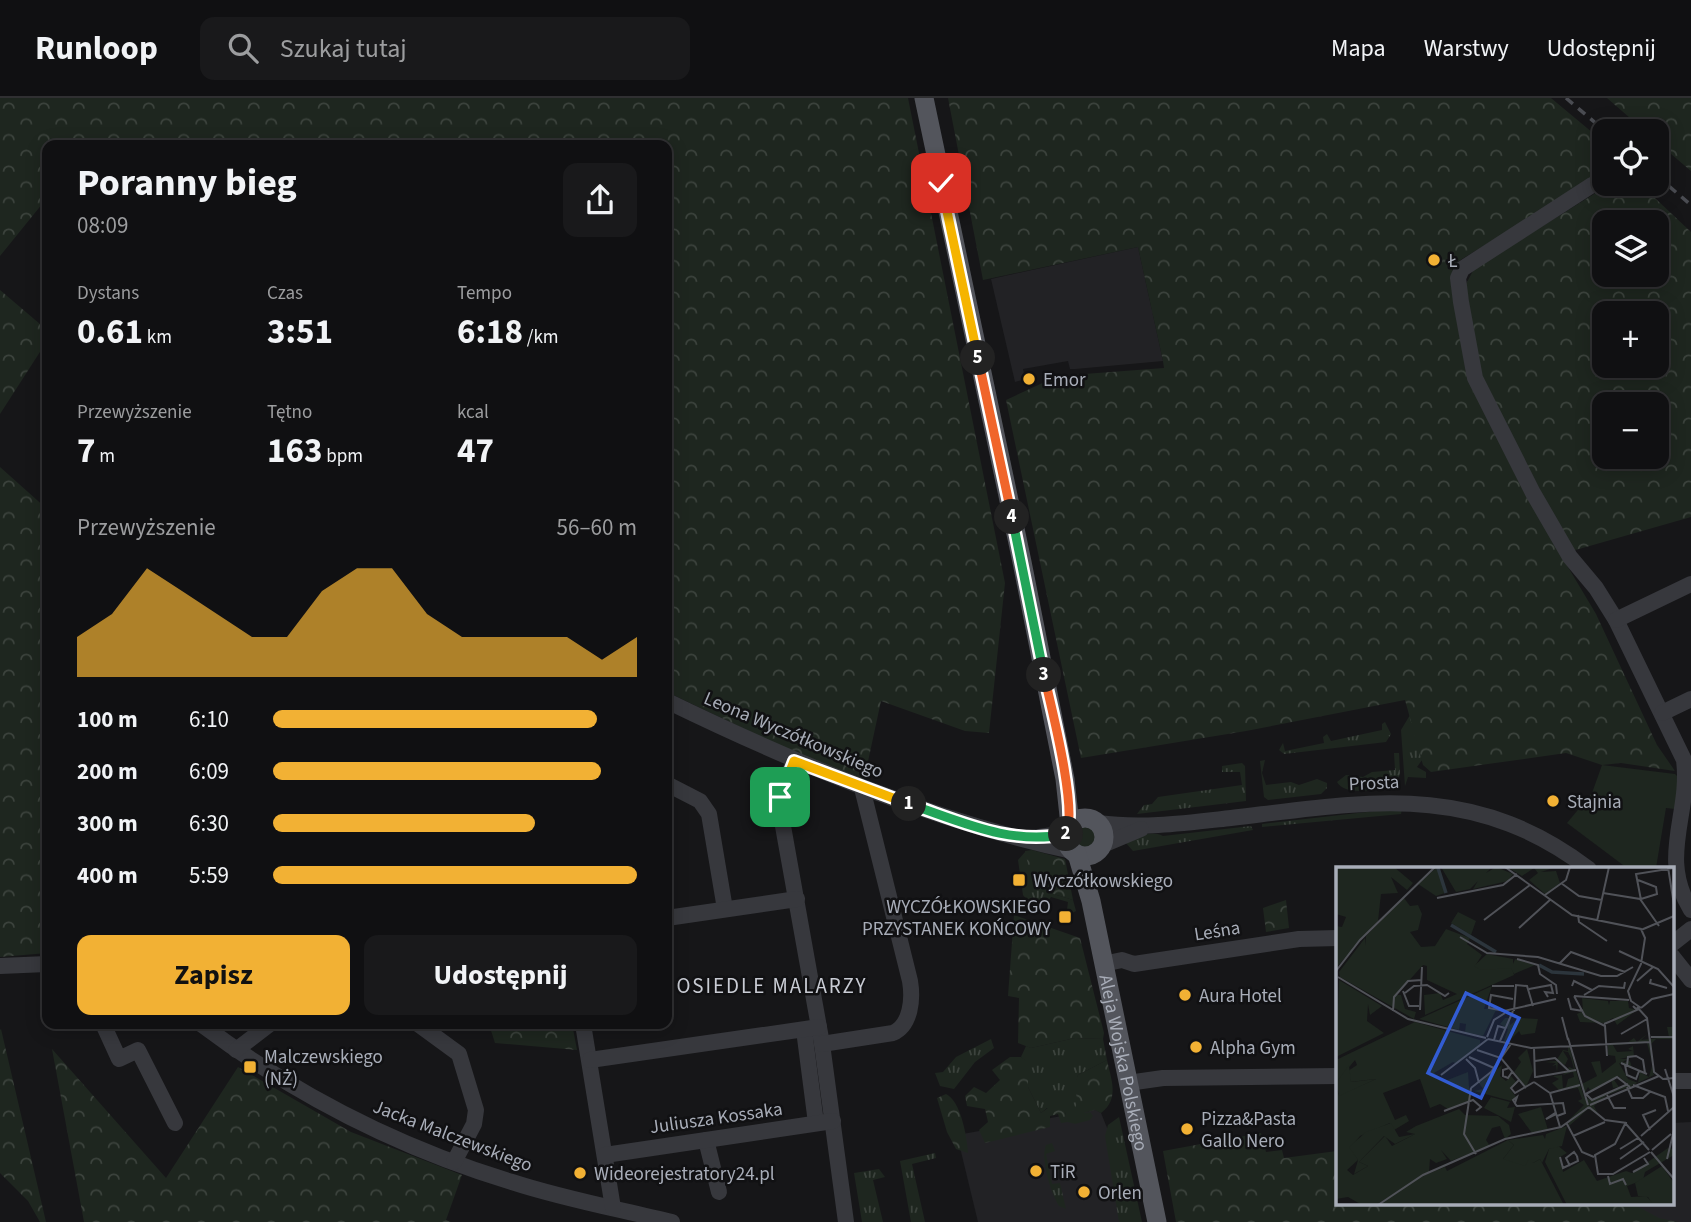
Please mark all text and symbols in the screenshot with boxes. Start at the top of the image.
search box [200,17,690,80]
text: Runloop [35,25,158,72]
icon: search [224,29,262,67]
text: Szukaj tutaj [280,30,407,67]
text: Mapa [1331,31,1386,66]
text: Warstwy [1424,31,1509,66]
text: Udostępnij [1547,31,1656,66]
map controls [1592,119,1669,469]
button: locate [1592,119,1669,196]
pin [911,153,971,213]
text: Poranny bieg [77,156,297,210]
button: share [563,163,637,237]
icon: check [922,164,960,202]
text: 08:09 [77,209,128,242]
button: layers [1592,210,1669,287]
place label: Ł [1447,248,1458,275]
marker: Ł [1426,252,1442,268]
text: Dystans [77,280,139,307]
text: Czas [267,280,303,307]
text: Tempo [457,280,512,307]
button: + [1592,301,1669,378]
text: 0.61 [77,307,143,357]
text: 3:51 [267,307,333,357]
text: 6:18 [457,307,523,357]
text: km [143,324,172,351]
text: /km [523,324,559,351]
pin: 5 [960,341,996,376]
text: 5 [972,344,983,371]
place label: Emor [1043,367,1086,394]
marker: Emor [1021,371,1037,387]
button: − [1592,392,1669,469]
text: Przewyższenie [77,399,192,426]
text: Tętno [267,399,312,426]
text: kcal [457,399,489,426]
text: 7 [77,426,95,476]
text: 163 [267,426,322,476]
text: 47 [457,426,494,476]
text: m [95,443,115,470]
text: bpm [322,443,363,470]
pin: 4 [995,500,1030,534]
text: 4 [1006,503,1017,530]
text: Przewyższenie [77,511,216,544]
text: 56–60 m [557,511,637,544]
pin: 3 [1026,658,1062,692]
text: 3 [1038,661,1049,688]
street label: Leona Wyczółkowskiego [699,685,887,785]
text: 100 m [77,703,138,736]
text: 6:10 [189,703,229,736]
text: 200 m [77,755,138,788]
text: 6:09 [189,755,229,788]
pin [750,767,810,827]
street label: Prosta [1348,769,1400,798]
icon: arrive [761,778,799,816]
pin: 1 [892,786,926,822]
place label: Stajnia [1567,789,1622,816]
text: 1 [903,790,914,817]
marker: Stajnia [1545,793,1561,809]
text: 300 m [77,807,138,840]
text: 6:30 [189,807,229,840]
pin: 2 [1048,816,1084,852]
text: 2 [1060,820,1071,847]
text: 400 m [77,859,138,892]
text: 5:59 [189,859,229,892]
inset map [1336,867,1674,1204]
place label: Wyczółkowskiego [1033,868,1173,895]
marker: Wyczółkowskiego [1011,872,1027,888]
place label: WYCZÓŁKOWSKIEGO PRZYSTANEK KOŃCOWY [862,894,1052,943]
marker: WYCZÓŁKOWSKIEGO PRZYSTANEK KOŃCOWY [1057,909,1073,925]
street label: Leśna [1192,915,1242,948]
button: Zapisz [77,935,350,1015]
button: Udostępnij [364,935,637,1015]
district label: OSIEDLE MALARZY [676,971,868,1001]
street label: Aleja Wojska Polskiego [1091,972,1154,1154]
place label: Aura Hotel [1199,983,1282,1010]
marker: Aura Hotel [1177,987,1193,1003]
place label: Alpha Gym [1210,1035,1296,1062]
marker: Alpha Gym [1188,1039,1204,1055]
place label: Malczewskiego (NŻ) [264,1044,383,1093]
marker: Malczewskiego (NŻ) [242,1059,258,1075]
street label: Jacka Malczewskiego [369,1094,536,1179]
street label: Juliusza Kossaka [648,1096,784,1141]
place label: Pizza&Pasta Gallo Nero [1201,1106,1296,1155]
marker: Pizza&Pasta Gallo Nero [1179,1121,1195,1137]
place label: TiR [1050,1159,1076,1186]
place label: Wideorejestratory24.pl [594,1161,775,1188]
marker: TiR [1028,1163,1044,1179]
marker: Wideorejestratory24.pl [572,1165,588,1181]
place label: Orlen [1098,1180,1142,1207]
marker: Orlen [1076,1184,1092,1200]

